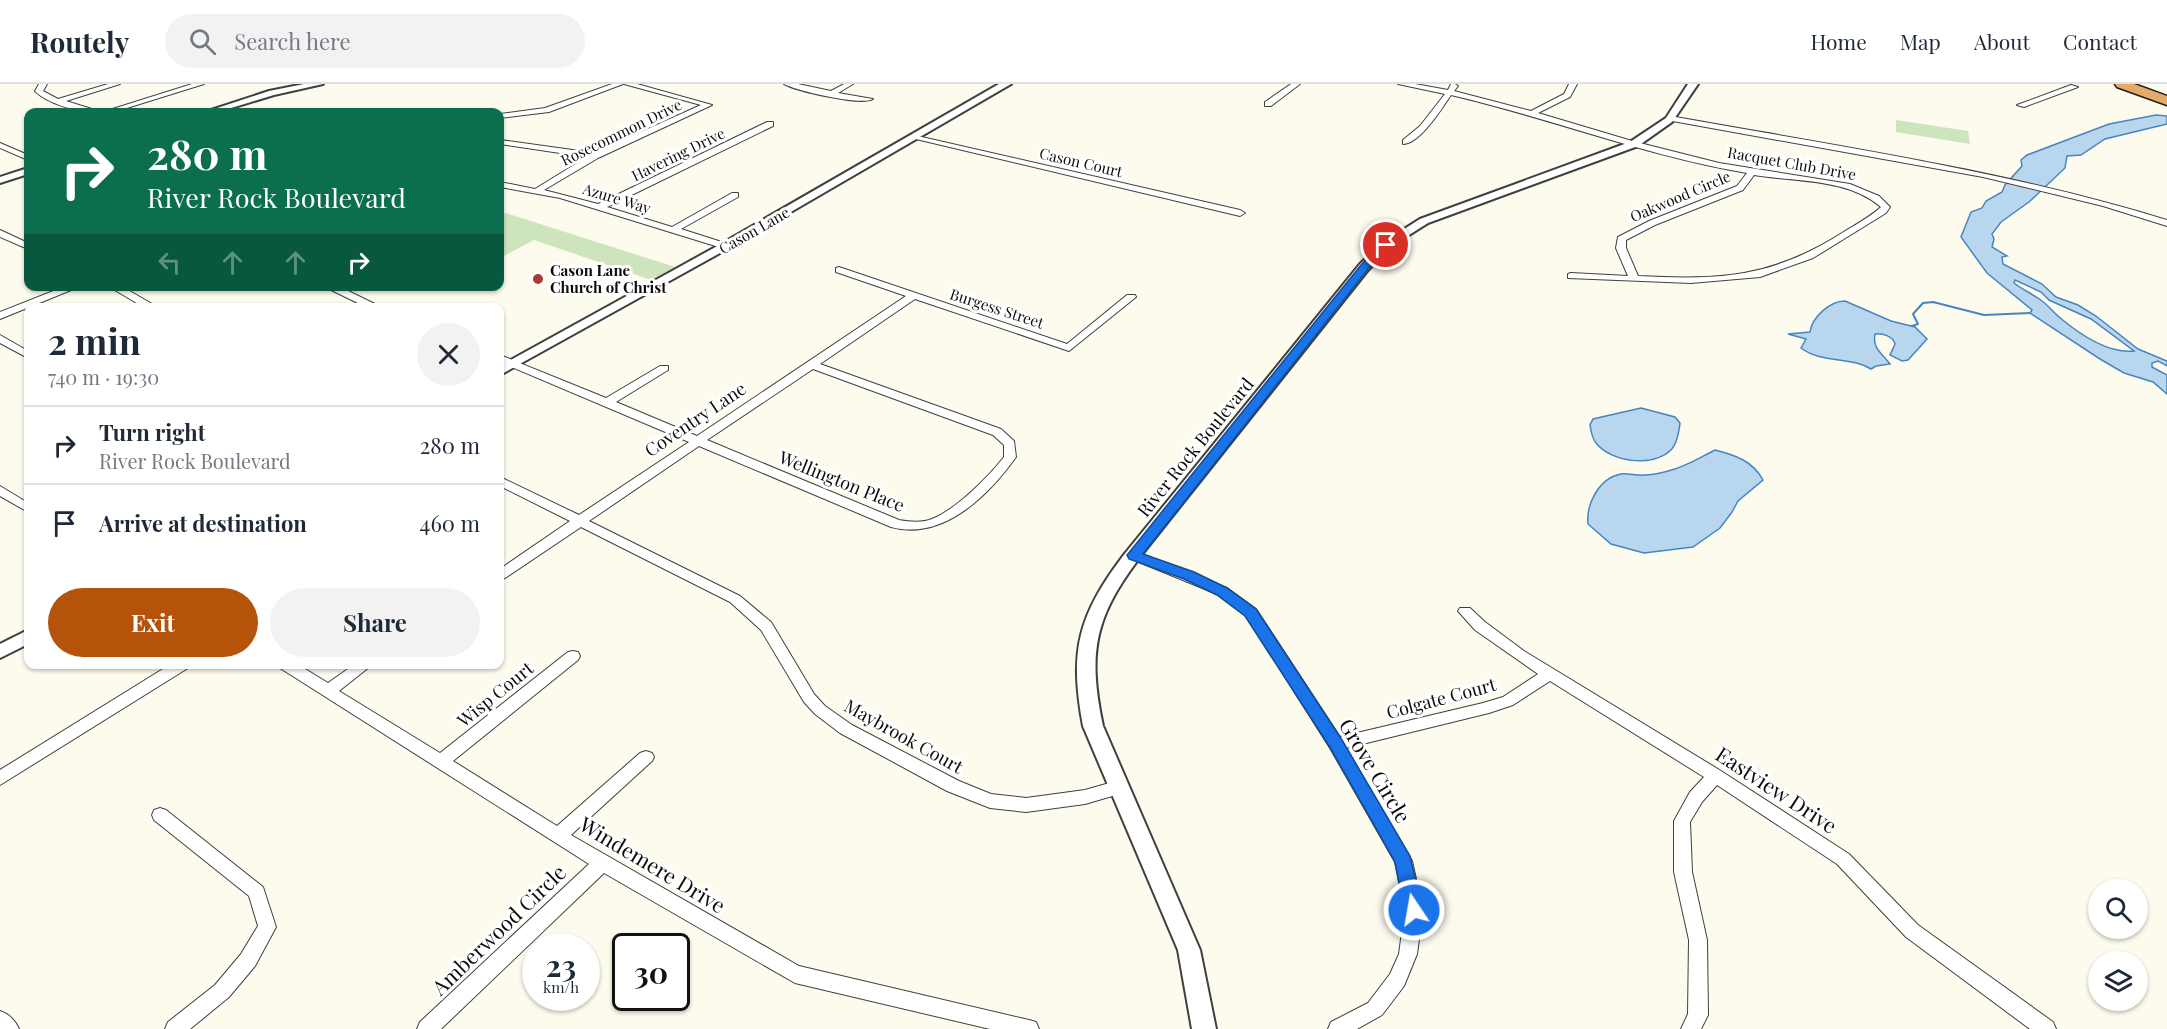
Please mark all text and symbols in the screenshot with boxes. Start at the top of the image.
search box [165,14,585,68]
text: Routely [30,23,129,60]
icon: search [186,25,219,58]
text: Search here [234,26,351,56]
text: Home [1811,27,1867,55]
text: Map [1900,27,1941,55]
text: About [1974,27,2030,55]
text: Contact [2063,27,2137,55]
street label: Rosecommon Drive [557,94,685,170]
street label: Havering Drive [628,123,728,185]
text: 280 m [147,125,267,181]
icon: right [48,132,126,210]
street label: Racquet Club Drive [1726,142,1858,184]
street label: Cason Court [1038,143,1125,181]
street label: Oakwood Circle [1627,166,1733,226]
street label: Azure Way [580,178,654,218]
text: River Rock Boulevard [147,179,406,215]
street label: Cason Lane [715,202,793,258]
pin [1360,219,1411,270]
icon: arrive [1369,228,1402,261]
icon: left [153,246,186,279]
icon: ahead [216,246,249,279]
icon: ahead [279,246,312,279]
icon: right [342,246,375,279]
place label: Cason Lane Church of Christ [550,260,667,297]
marker: Cason Lane Church of Christ [531,272,545,286]
street label: Burgess Street [948,283,1047,333]
text: 2 min [48,316,141,364]
button: close [417,323,480,386]
text: 740 m · 19:30 [48,363,159,390]
street label: River Rock Boulevard [1131,372,1259,522]
street label: Coventry Lane [640,376,750,462]
text: Turn right [99,417,205,447]
icon: right [48,429,81,462]
text: 280 m [420,430,480,460]
street label: Wellington Place [775,444,908,517]
text: River Rock Boulevard [99,447,291,474]
icon: arrive [48,507,81,540]
text: Arrive at destination [99,508,307,538]
text: 460 m [420,508,480,538]
button: Exit [48,588,258,657]
button: Share [270,588,480,657]
street label: Wisp Court [451,656,538,733]
street label: Colgate Court [1384,672,1499,724]
street label: Maybrook Court [840,693,968,779]
street label: Grove Circle [1334,713,1418,827]
street label: Eastview Drive [1711,739,1843,839]
street label: Windemere Drive [574,809,731,919]
street label: Amberwood Circle [424,858,571,1001]
position arrow [1382,878,1446,942]
map controls [2088,879,2148,1011]
button: search [2088,879,2148,939]
speed limit sign: 30 [612,933,690,1011]
text: 23 [546,945,576,985]
button: layers [2088,951,2148,1011]
text: km/h [543,977,579,997]

